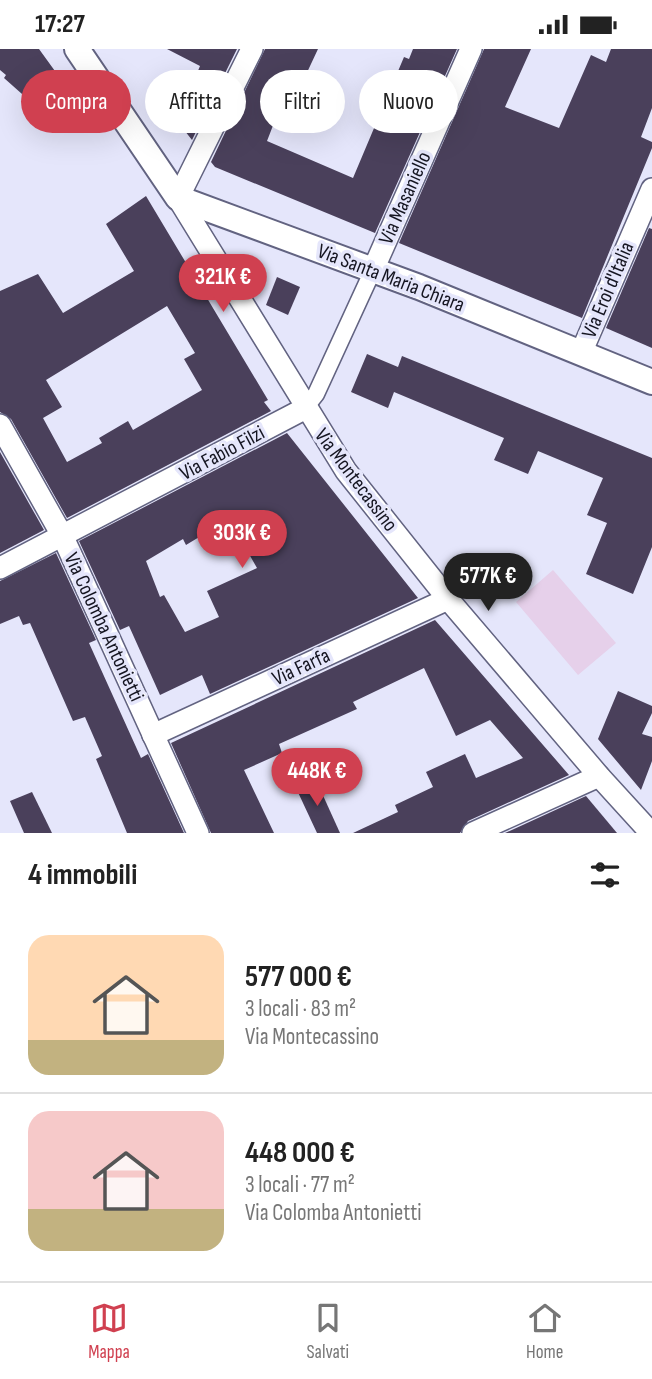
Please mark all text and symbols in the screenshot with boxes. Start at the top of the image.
text: 17:27 [35,9,85,40]
chip: Compra [21,70,131,133]
chip: Affitta [145,70,246,133]
chip: Filtri [260,70,345,133]
chip: Nuovo [359,70,458,133]
street label: Via Masaniello [373,148,437,248]
street label: Via Santa Maria Chiara [314,238,468,318]
street label: Via Eroi d'Italia [577,238,639,342]
pin: 321K € [166,254,280,314]
text: 321K € [195,263,251,291]
street label: Via Fabio Filzi [175,420,269,486]
street label: Via Montecassino [309,424,403,536]
pin: 303K € [185,511,299,570]
text: 303K € [213,519,271,547]
street label: Via Colomba Antonietti [59,549,149,705]
pin: 577K € [431,553,545,613]
text: 577K € [459,562,517,590]
street label: Via Farfa [268,643,334,691]
pin: 448K € [260,749,374,808]
text: 448K € [287,757,347,785]
icon: filters [586,856,624,894]
text: 4 immobili [28,857,137,893]
text: 577 000 € [245,959,352,995]
icon: home [84,963,168,1047]
text: 3 locali · 83 m² [245,995,356,1023]
text: Via Montecassino [245,1023,379,1051]
text: 448 000 € [245,1135,355,1171]
icon: home [84,1139,168,1223]
text: 3 locali · 77 m² [245,1171,355,1199]
text: Via Colomba Antonietti [245,1199,422,1227]
tab: Mappa [88,1299,130,1364]
tab: Salvati [306,1299,349,1364]
tab: Home [526,1299,564,1364]

